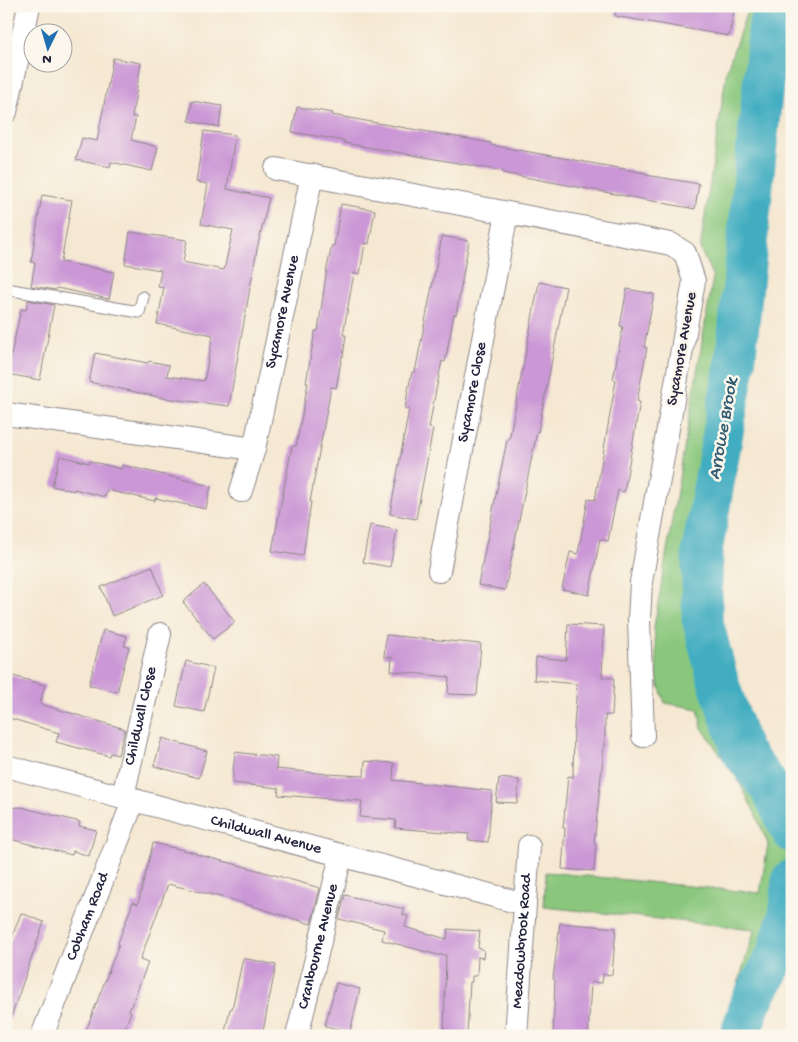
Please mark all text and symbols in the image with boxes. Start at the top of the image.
north arrow [22,22,72,72]
text: N [42,50,52,67]
street label: Sycamore Avenue [262,253,304,370]
street label: Sycamore Avenue [664,290,702,407]
street label: Sycamore Close [454,340,492,444]
water label: Arrowe Brook [705,375,744,481]
street label: Childwall Close [121,664,162,767]
street label: Childwall Avenue [208,811,324,859]
street label: Cobham Road [63,868,115,963]
street label: Meadowbrook Road [508,872,537,1009]
street label: Cranbourne Avenue [294,881,344,1011]

